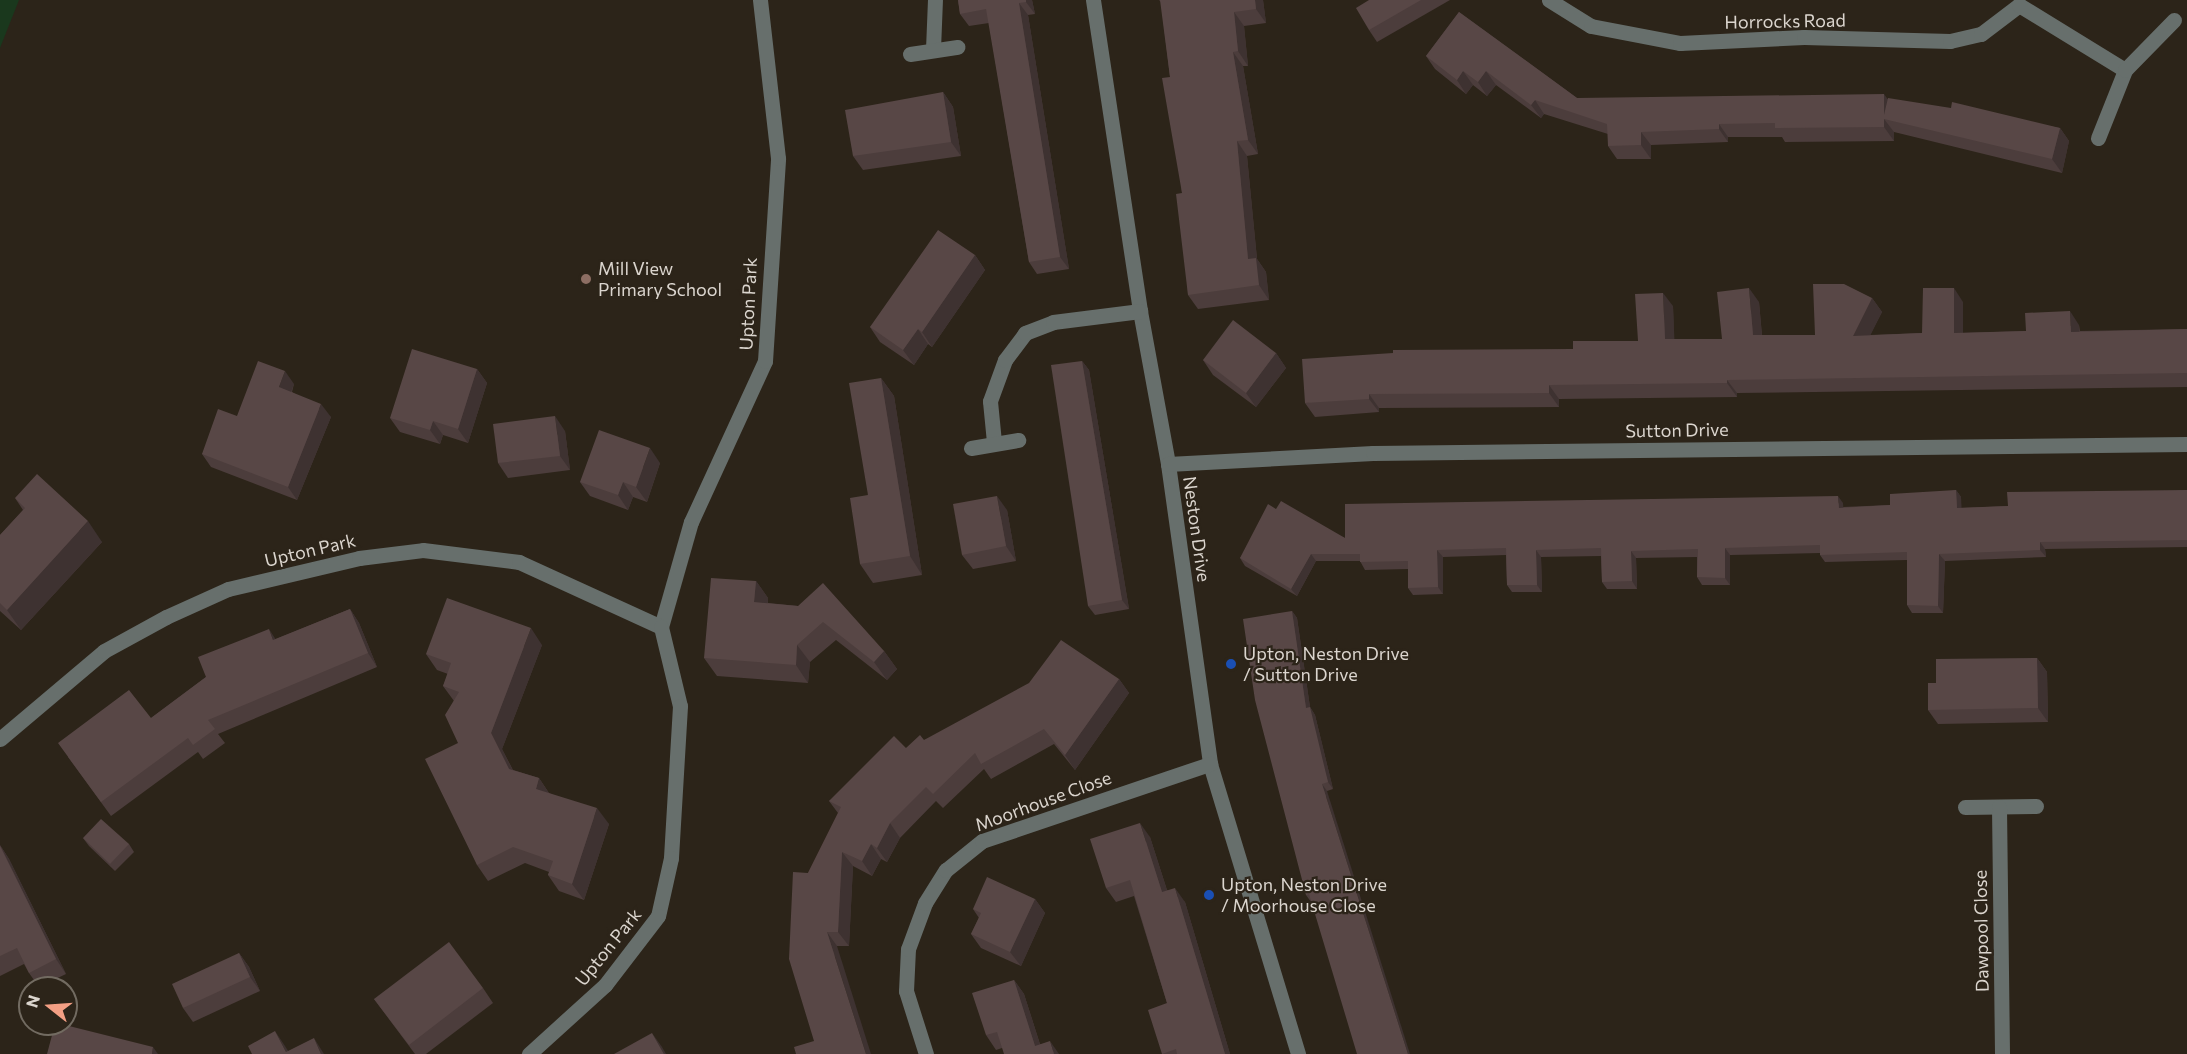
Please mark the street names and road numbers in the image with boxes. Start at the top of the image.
street label: Horrocks Road [1724,9,1846,33]
street label: Upton Park [735,257,761,351]
street label: Sutton Drive [1625,418,1729,442]
street label: Neston Drive [1179,475,1215,583]
street label: Upton Park [262,529,358,571]
street label: Moorhouse Close [972,766,1114,836]
street label: Dawpool Close [1969,870,1993,992]
street label: Upton Park [570,904,646,990]

